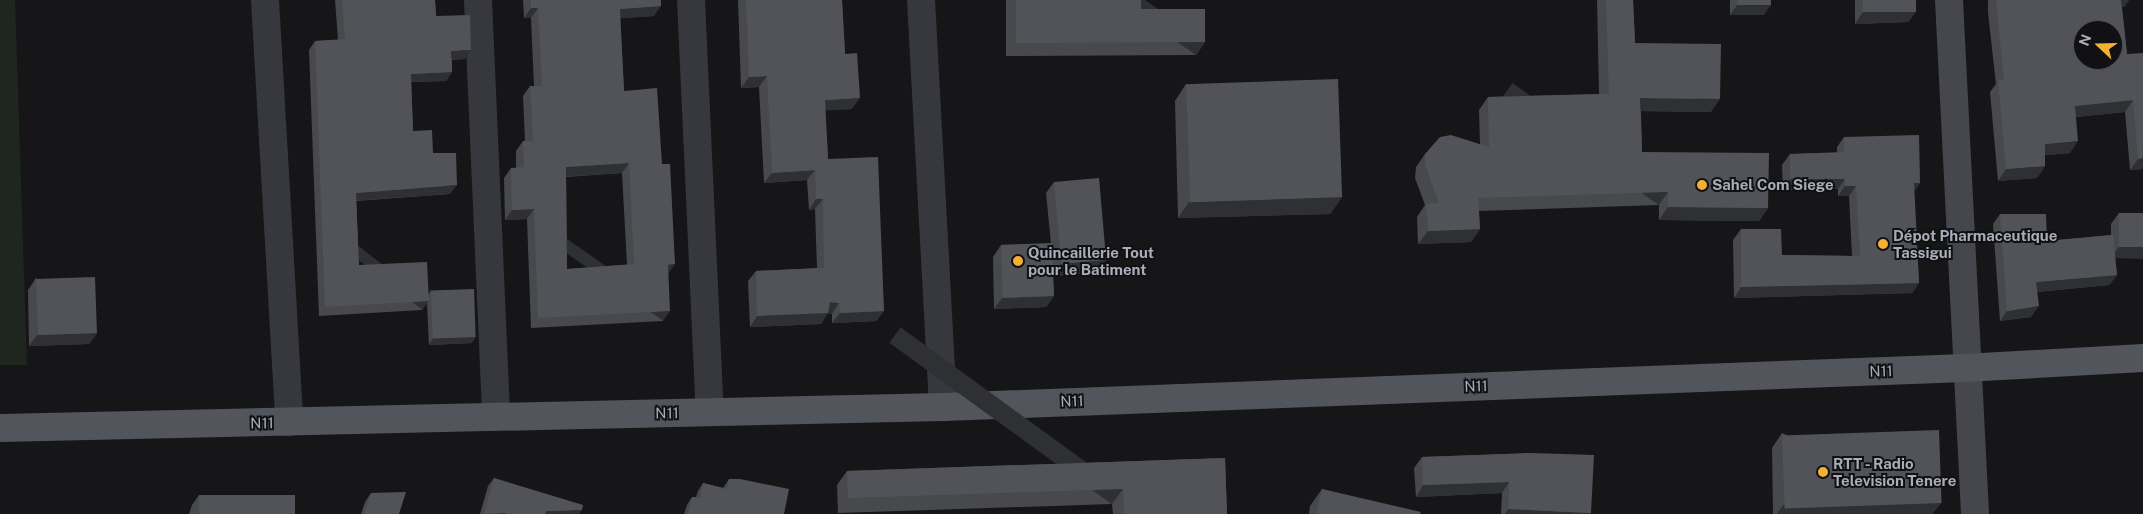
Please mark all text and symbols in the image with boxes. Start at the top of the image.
north arrow [2073,20,2123,70]
text: N [2075,32,2094,48]
place label: Sahel Com Siege [1712,176,1834,194]
marker: Sahel Com Siege [1696,179,1708,191]
place label: Dépot Pharmaceutique Tassigui [1893,226,2057,261]
marker: Dépot Pharmaceutique Tassigui [1877,238,1889,250]
place label: Quincaillerie Tout pour le Batiment [1028,243,1154,278]
marker: Quincaillerie Tout pour le Batiment [1012,255,1024,267]
street label: N11 [1869,362,1893,380]
street label: N11 [1464,377,1488,395]
street label: N11 [1060,392,1084,410]
street label: N11 [655,404,679,422]
street label: N11 [250,414,274,432]
place label: RTT - Radio Television Tenere [1833,454,1956,489]
marker: RTT - Radio Television Tenere [1817,466,1829,478]

